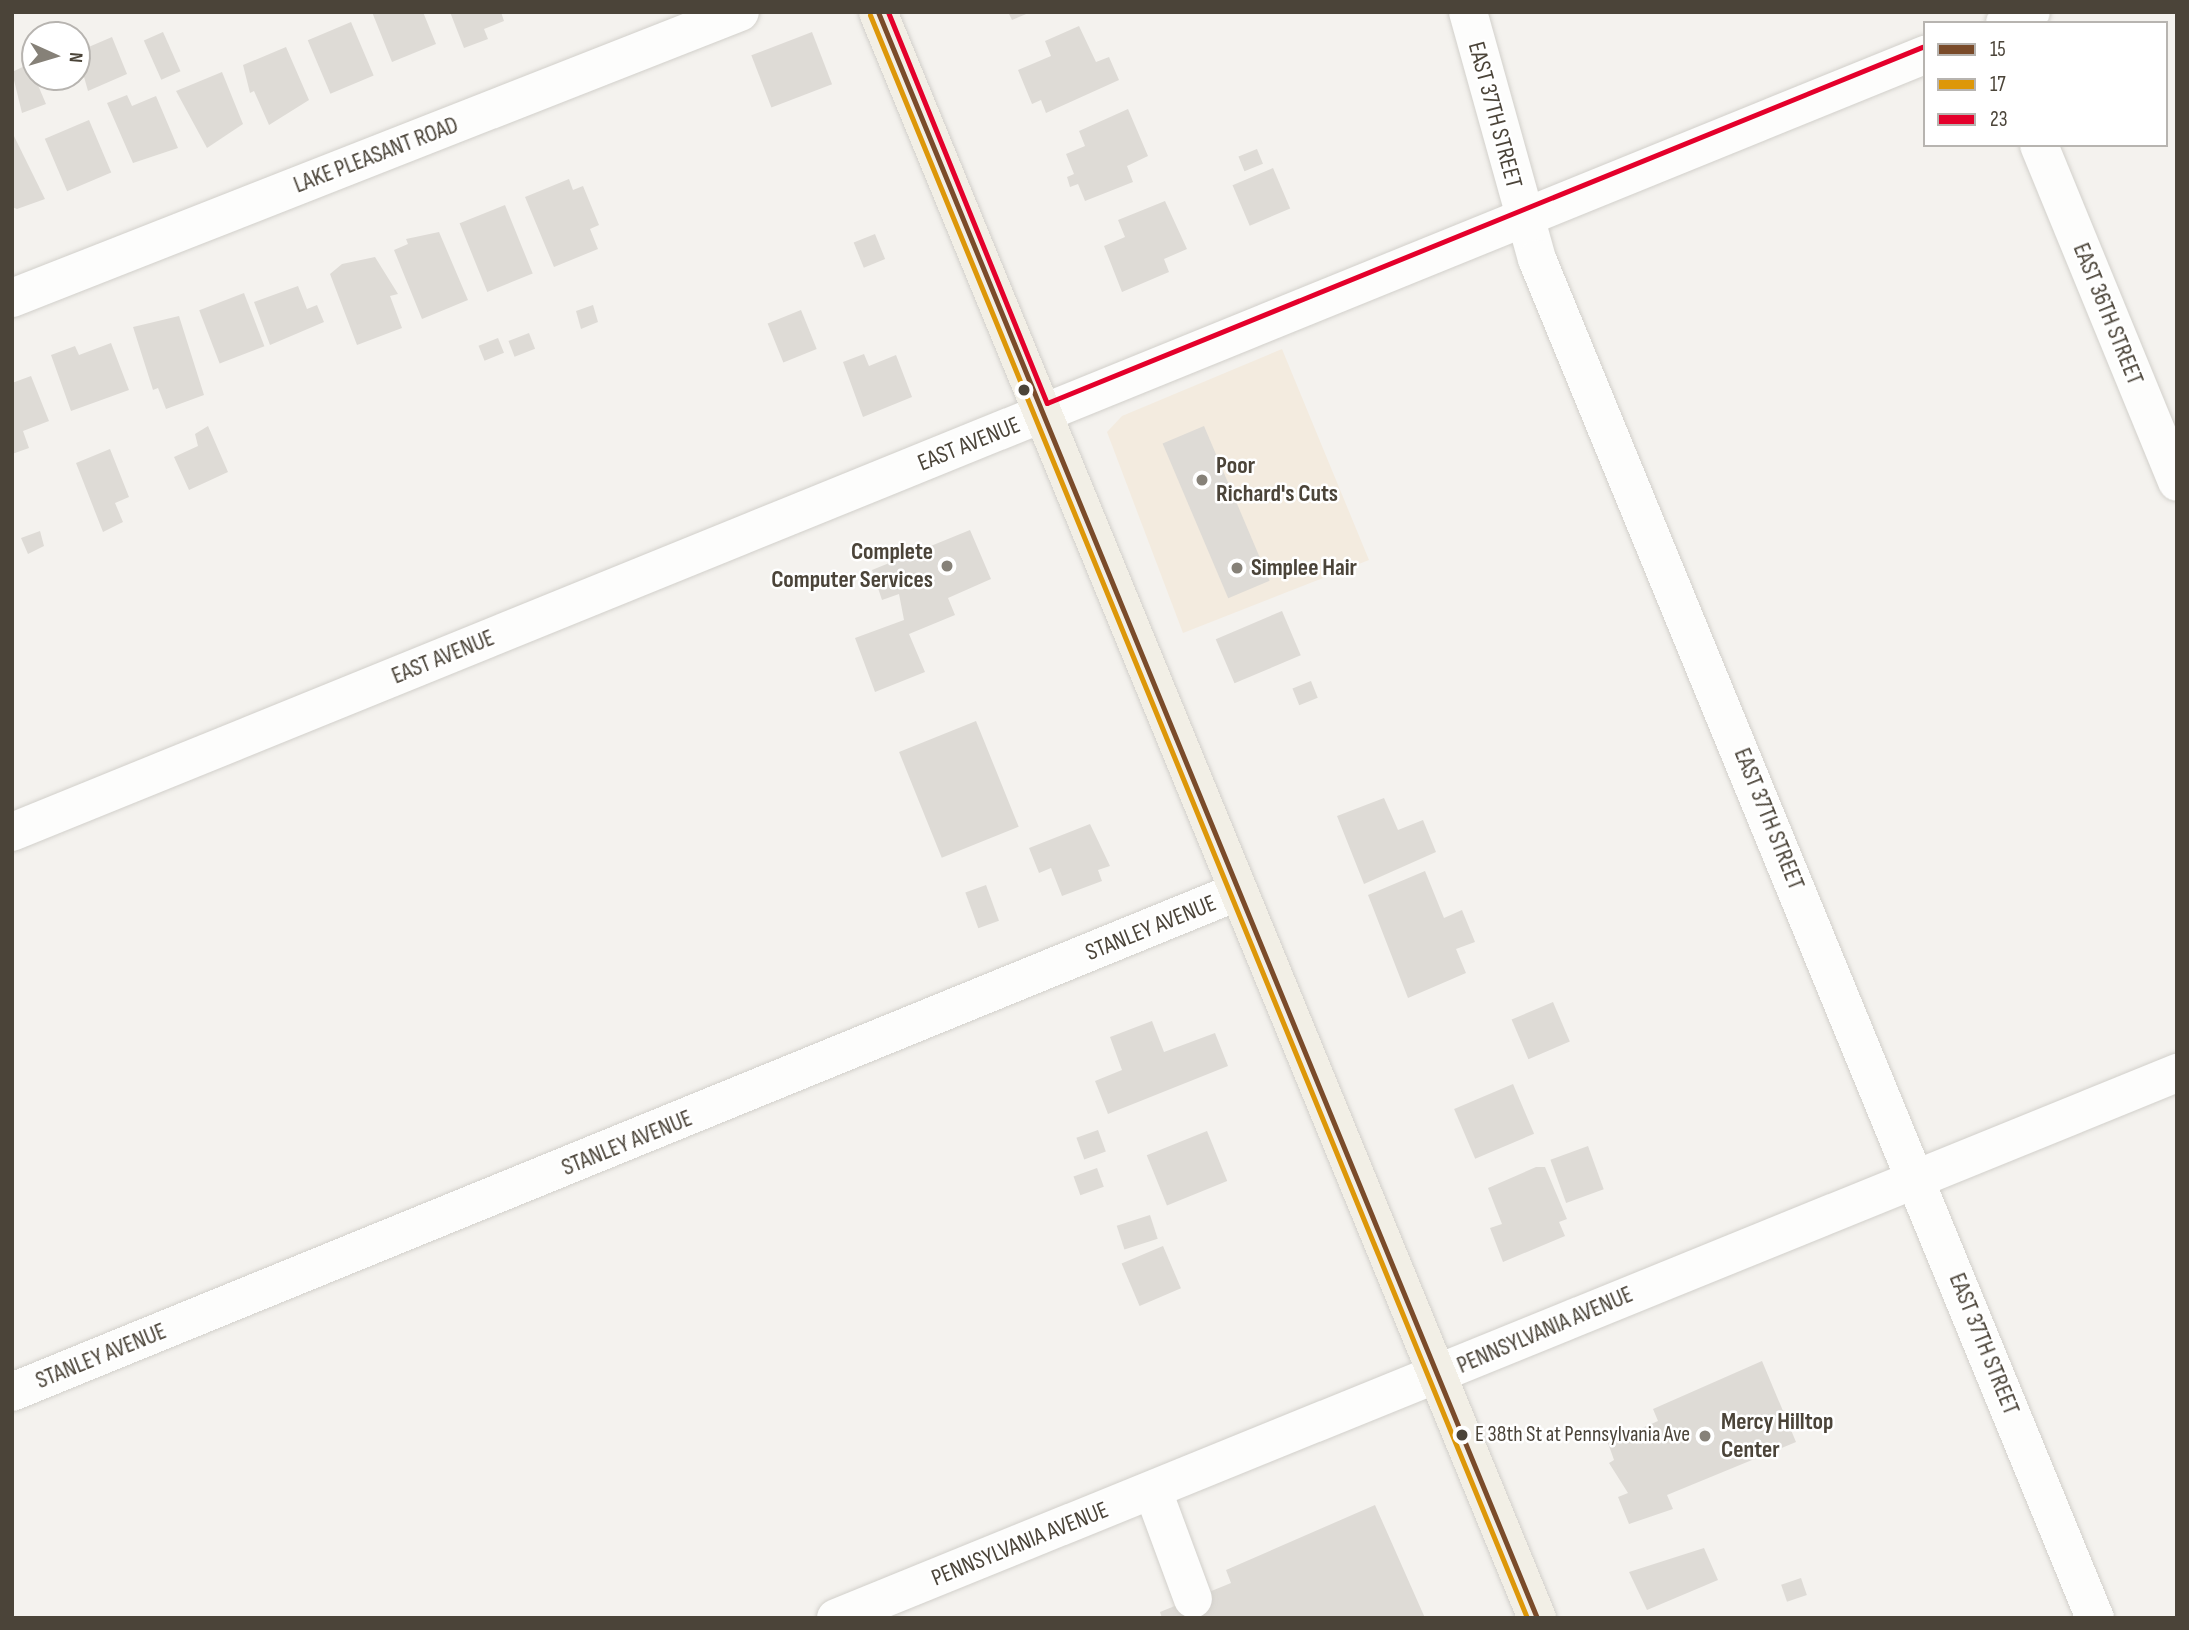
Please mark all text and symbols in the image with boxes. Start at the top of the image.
north arrow [21,21,91,91]
legend [1923,21,2168,147]
text: 15 [1990,37,2006,62]
street label: EAST 37TH STREET [1462,39,1528,191]
text: N [64,51,87,63]
text: 17 [1990,72,2006,97]
text: 23 [1990,107,2008,132]
street label: LAKE PLEASANT ROAD [290,110,462,200]
street label: EAST 36TH STREET [2067,239,2149,389]
unlabelled marker [1017,383,1031,397]
street label: EAST AVENUE [914,410,1024,478]
place label: Poor Richard's Cuts [1216,452,1338,508]
marker: Poor Richard's Cuts [1194,472,1210,488]
place label: Complete Computer Services [771,538,933,594]
place label: Simplee Hair [1251,554,1357,582]
marker: Complete Computer Services [939,558,955,574]
marker: Simplee Hair [1229,560,1245,576]
street label: EAST AVENUE [388,623,498,691]
street label: EAST 37TH STREET [1728,744,1810,894]
street label: STANLEY AVENUE [1082,889,1220,967]
street label: STANLEY AVENUE [558,1104,696,1182]
street label: EAST 37TH STREET [1943,1269,2025,1419]
street label: PENNSYLVANIA AVENUE [1453,1280,1637,1380]
street label: STANLEY AVENUE [32,1317,170,1395]
place label: Mercy Hilltop Center [1721,1408,1833,1464]
place label: E 38th St at Pennsylvania Ave [1475,1422,1690,1448]
marker: Mercy Hilltop Center [1695,1426,1715,1446]
marker: E 38th St at Pennsylvania Ave [1455,1428,1469,1442]
street label: PENNSYLVANIA AVENUE [927,1495,1113,1593]

